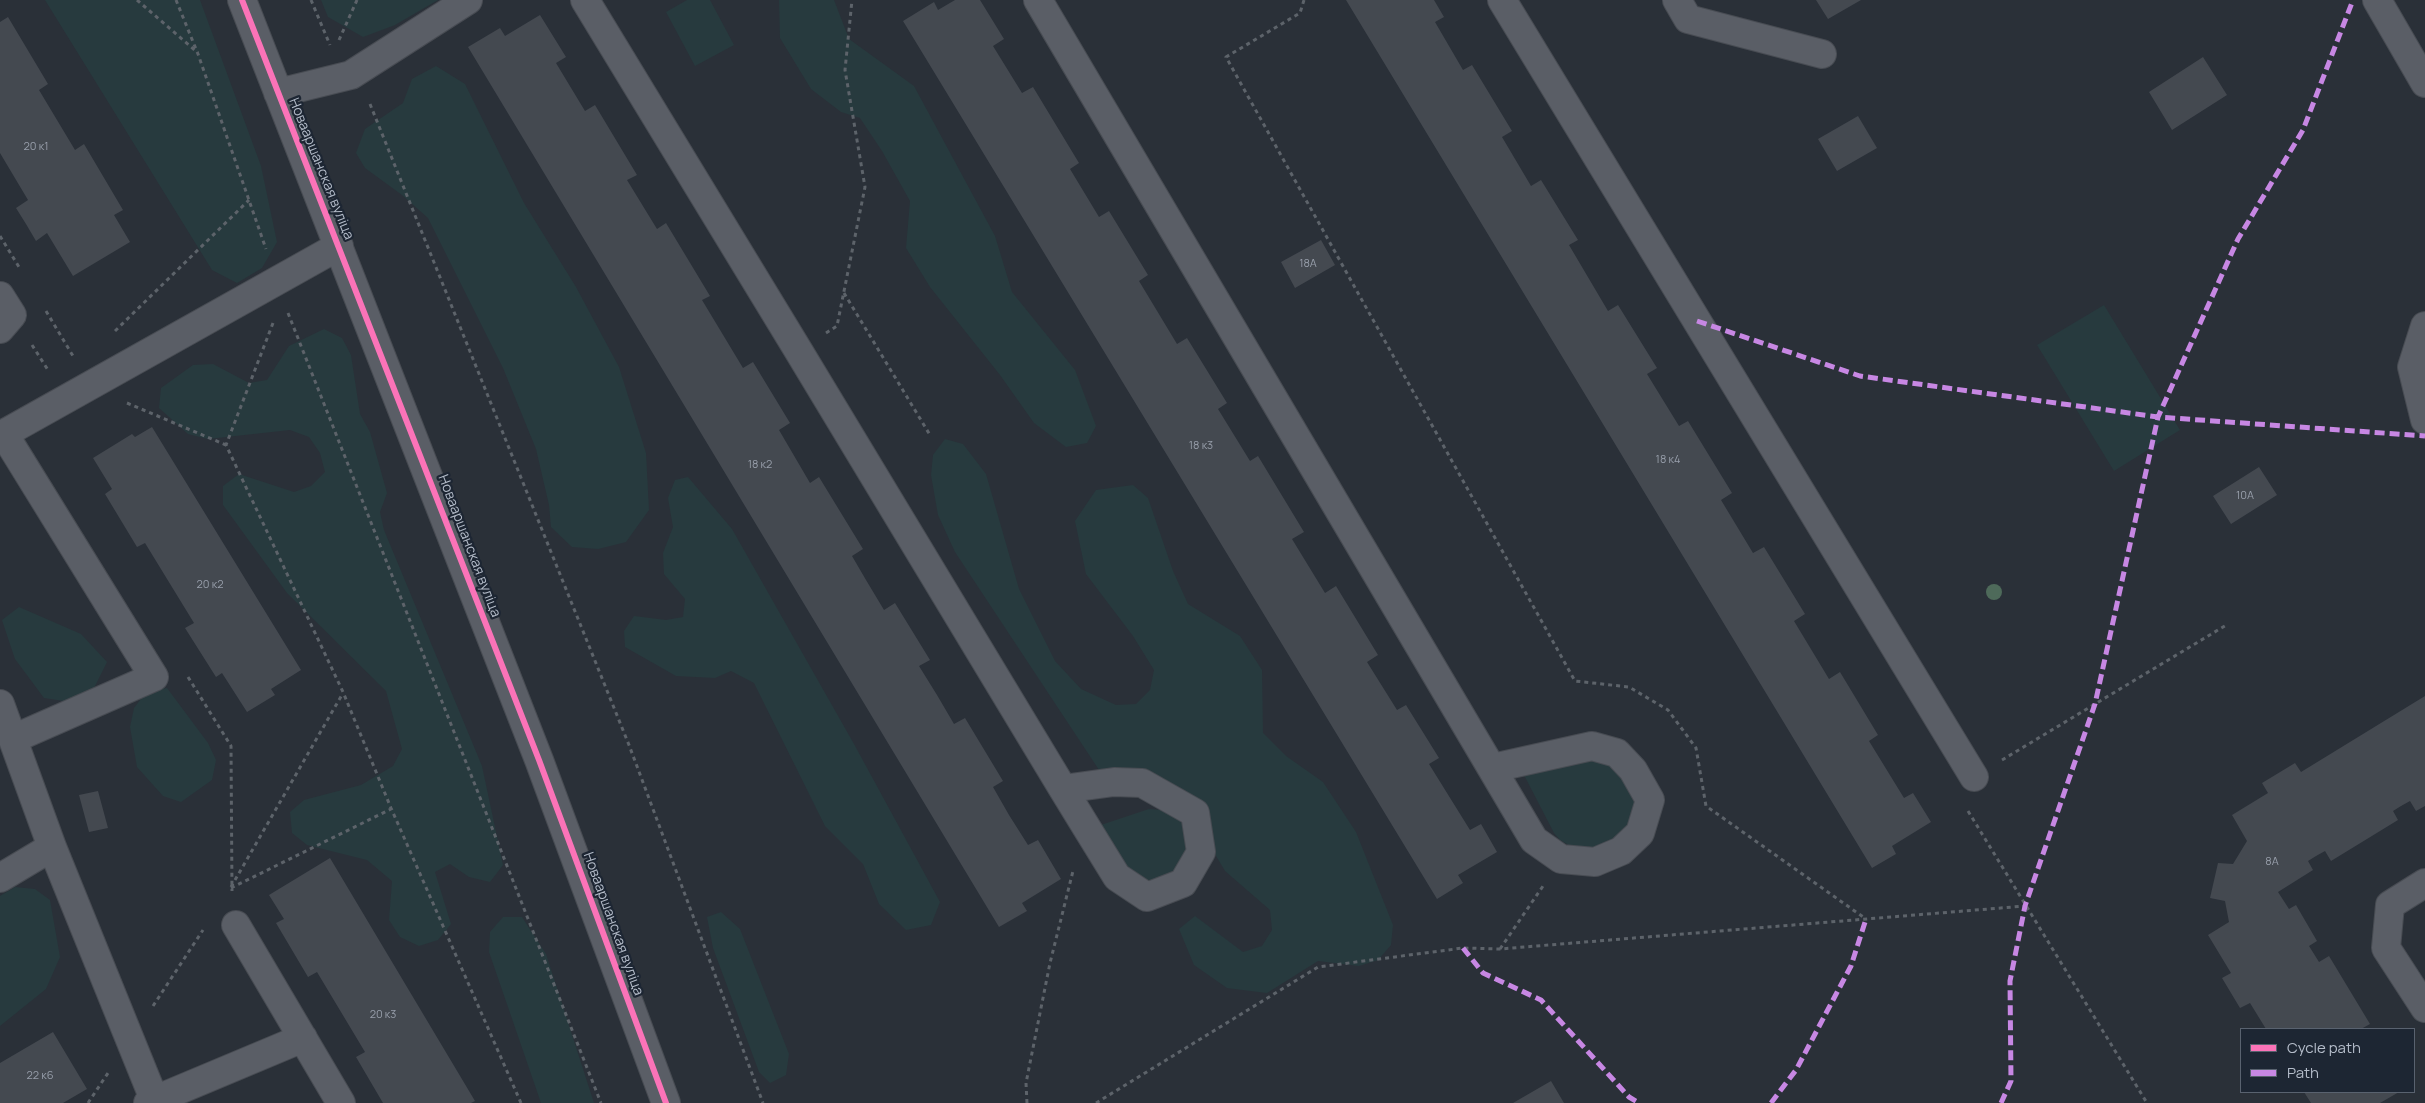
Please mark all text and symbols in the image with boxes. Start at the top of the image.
street label: Новааршанская вуліца [285,96,357,242]
house number: 20 к1 [24,140,48,154]
house number: 18А [1299,257,1317,271]
house number: 18 к3 [1189,439,1213,453]
house number: 18 к4 [1656,453,1680,467]
house number: 18 к2 [748,458,772,472]
street label: Новааршанская вуліца [434,472,504,620]
house number: 10А [2236,489,2254,503]
house number: 20 к2 [197,578,223,592]
street label: Новааршанская вуліца [579,850,647,998]
house number: 8А [2265,855,2279,869]
house number: 20 к3 [370,1008,396,1022]
legend [2240,1028,2415,1093]
text: Cycle path [2287,1037,2361,1058]
text: Path [2287,1062,2319,1083]
house number: 22 к6 [26,1069,54,1083]

